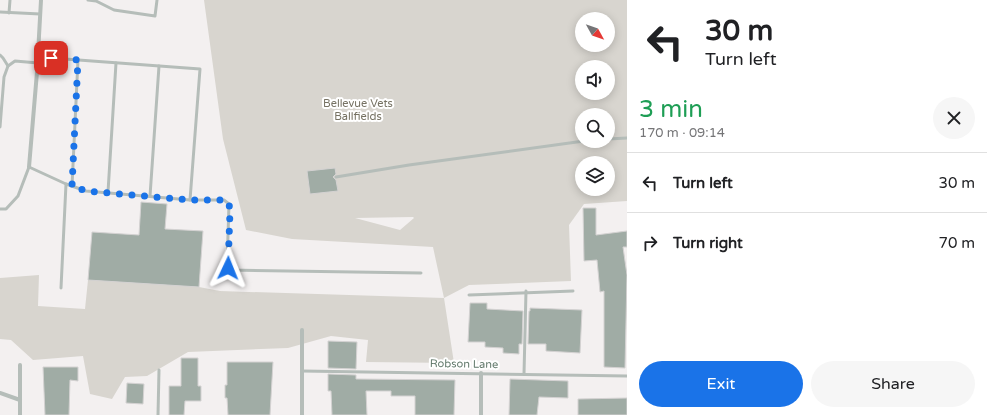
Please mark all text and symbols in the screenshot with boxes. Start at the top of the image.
north arrow [575,12,615,52]
map controls [575,12,615,196]
text: 30 m [705,14,773,48]
icon: left [639,16,691,68]
pin [34,41,68,75]
icon: arrive [40,47,62,69]
text: Turn left [705,48,777,70]
button: sound [575,60,615,100]
text: 3 min [639,95,703,124]
park label: Bellevue Vets Ballfields [323,97,393,123]
button: close [933,97,975,139]
button: search [575,108,615,148]
text: 170 m · 09:14 [639,125,725,141]
button: layers [575,156,615,196]
icon: left [639,172,661,194]
text: Turn left [673,174,733,192]
text: 30 m [938,174,975,192]
icon: right [639,232,661,254]
text: Turn right [673,234,743,252]
text: 70 m [938,234,975,252]
position arrow [207,247,249,289]
street label: Robson Lane [430,357,498,371]
button: Exit [639,361,803,407]
button: Share [811,361,975,407]

